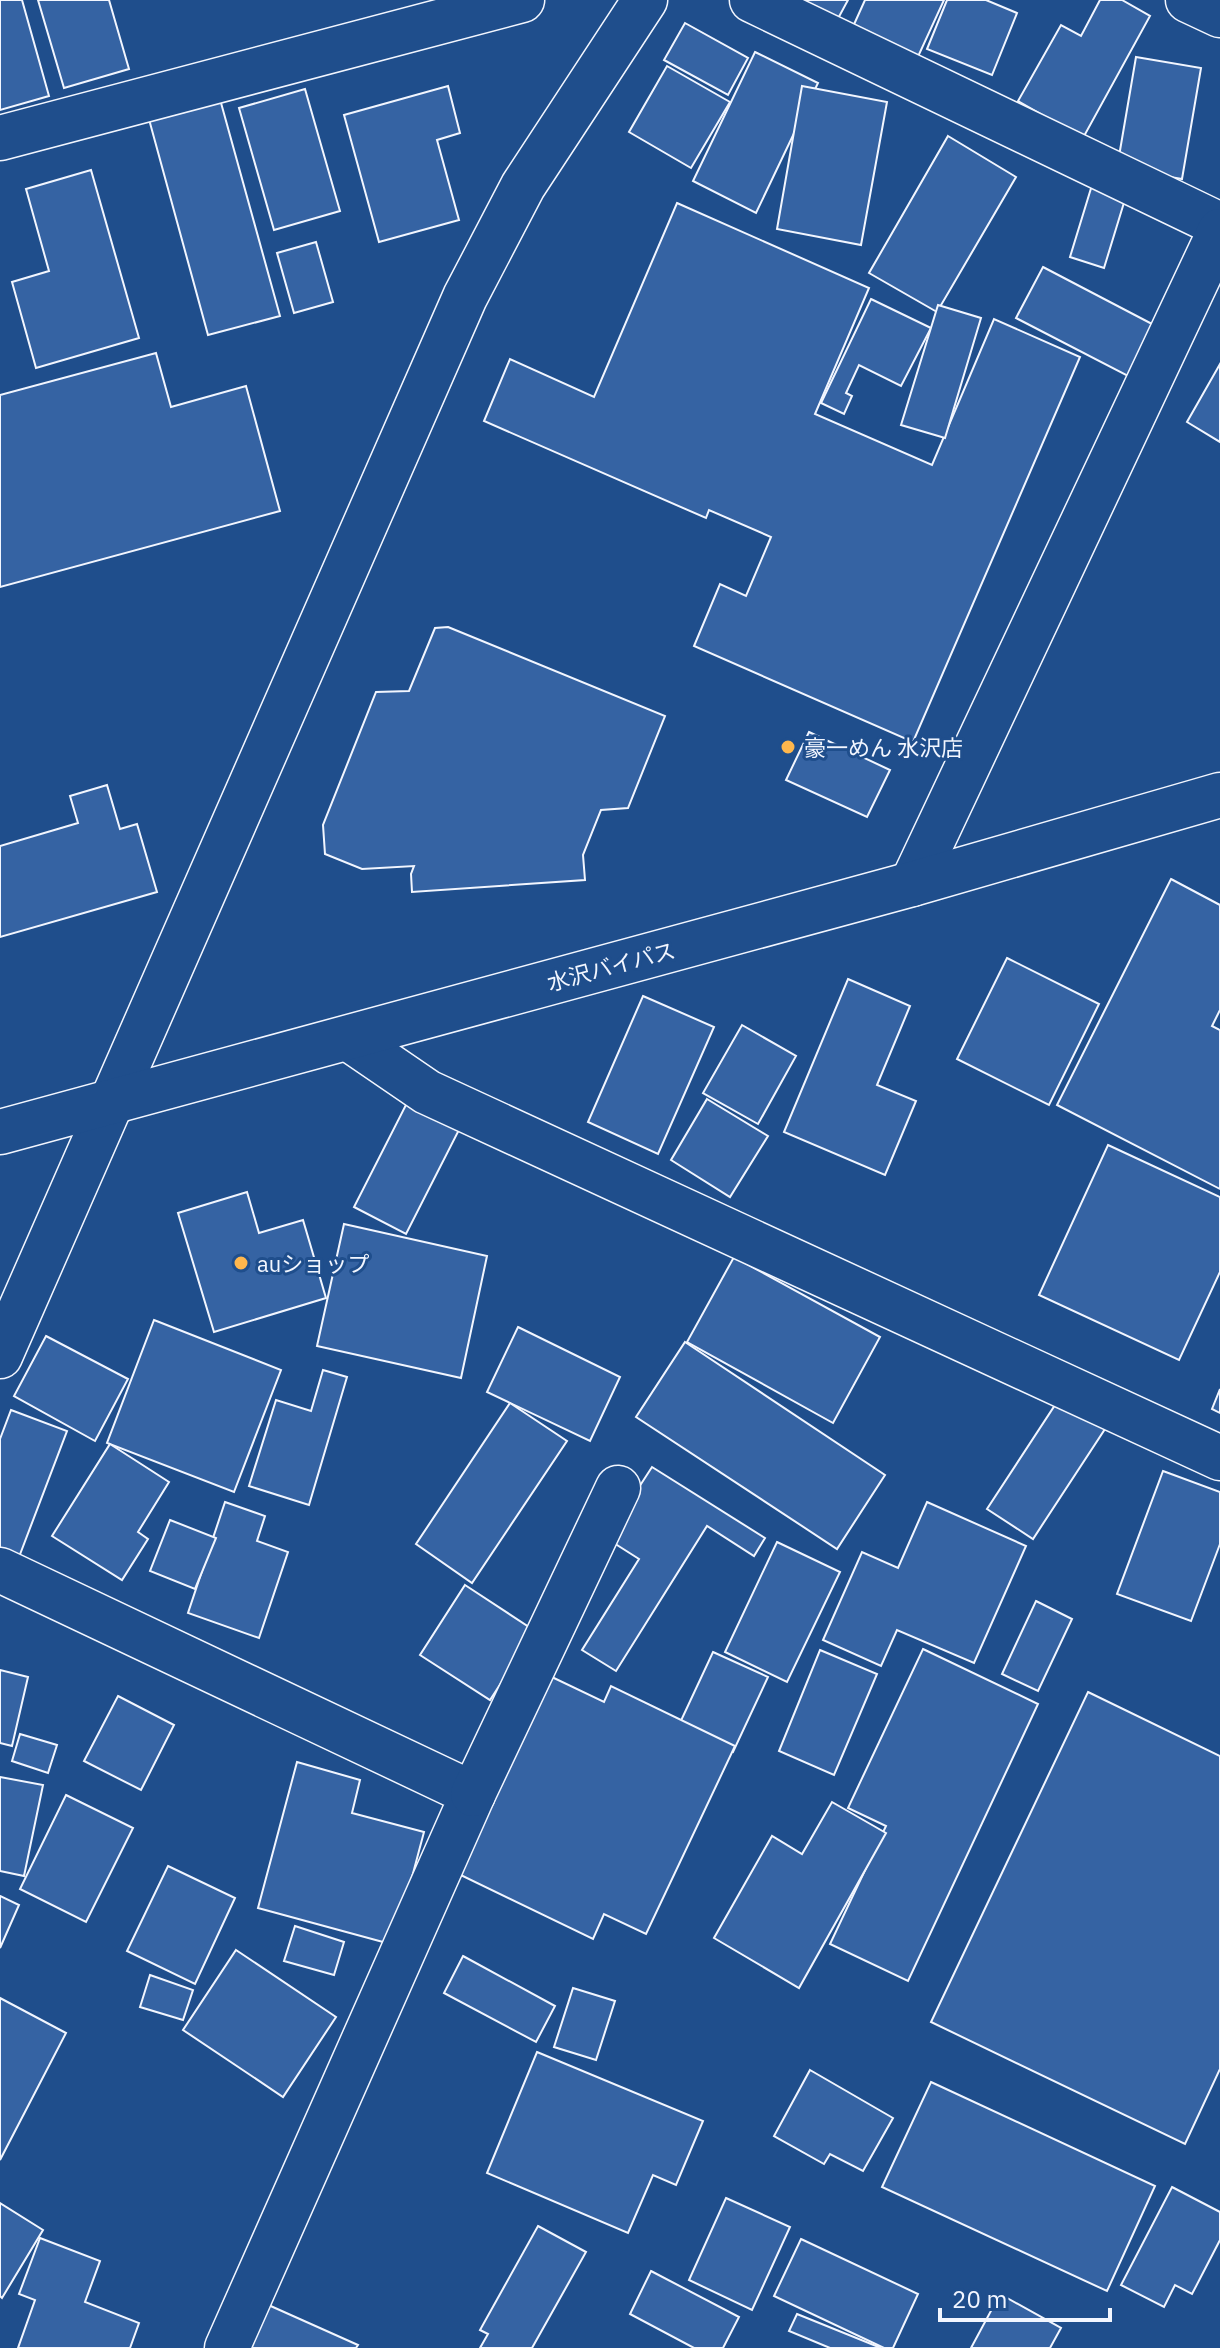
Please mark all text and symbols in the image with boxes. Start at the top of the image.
place label: 豪一めん 水沢店 [804,733,963,762]
marker: 豪一めん 水沢店 [779,738,797,756]
street label: 水沢バイパス [544,935,678,997]
place label: auショップ [257,1249,369,1278]
marker: auショップ [232,1254,250,1272]
scale bar [940,2272,1110,2322]
text: 20 m [952,2283,1007,2315]

